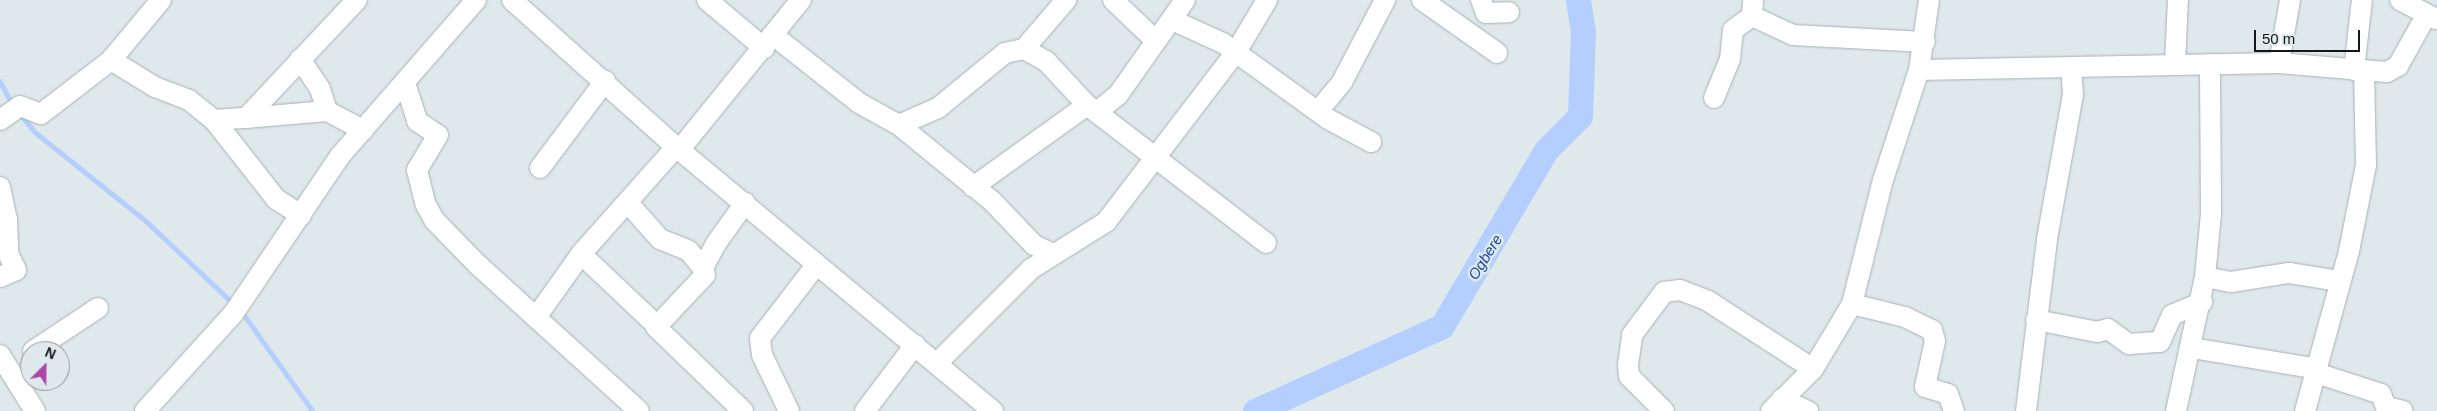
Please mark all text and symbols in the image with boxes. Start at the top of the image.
scale bar [2257,20,2363,52]
text: 50 m [2262,30,2295,47]
water label: Ogbere [1464,231,1506,283]
north arrow [20,341,70,391]
text: N [43,344,58,362]

